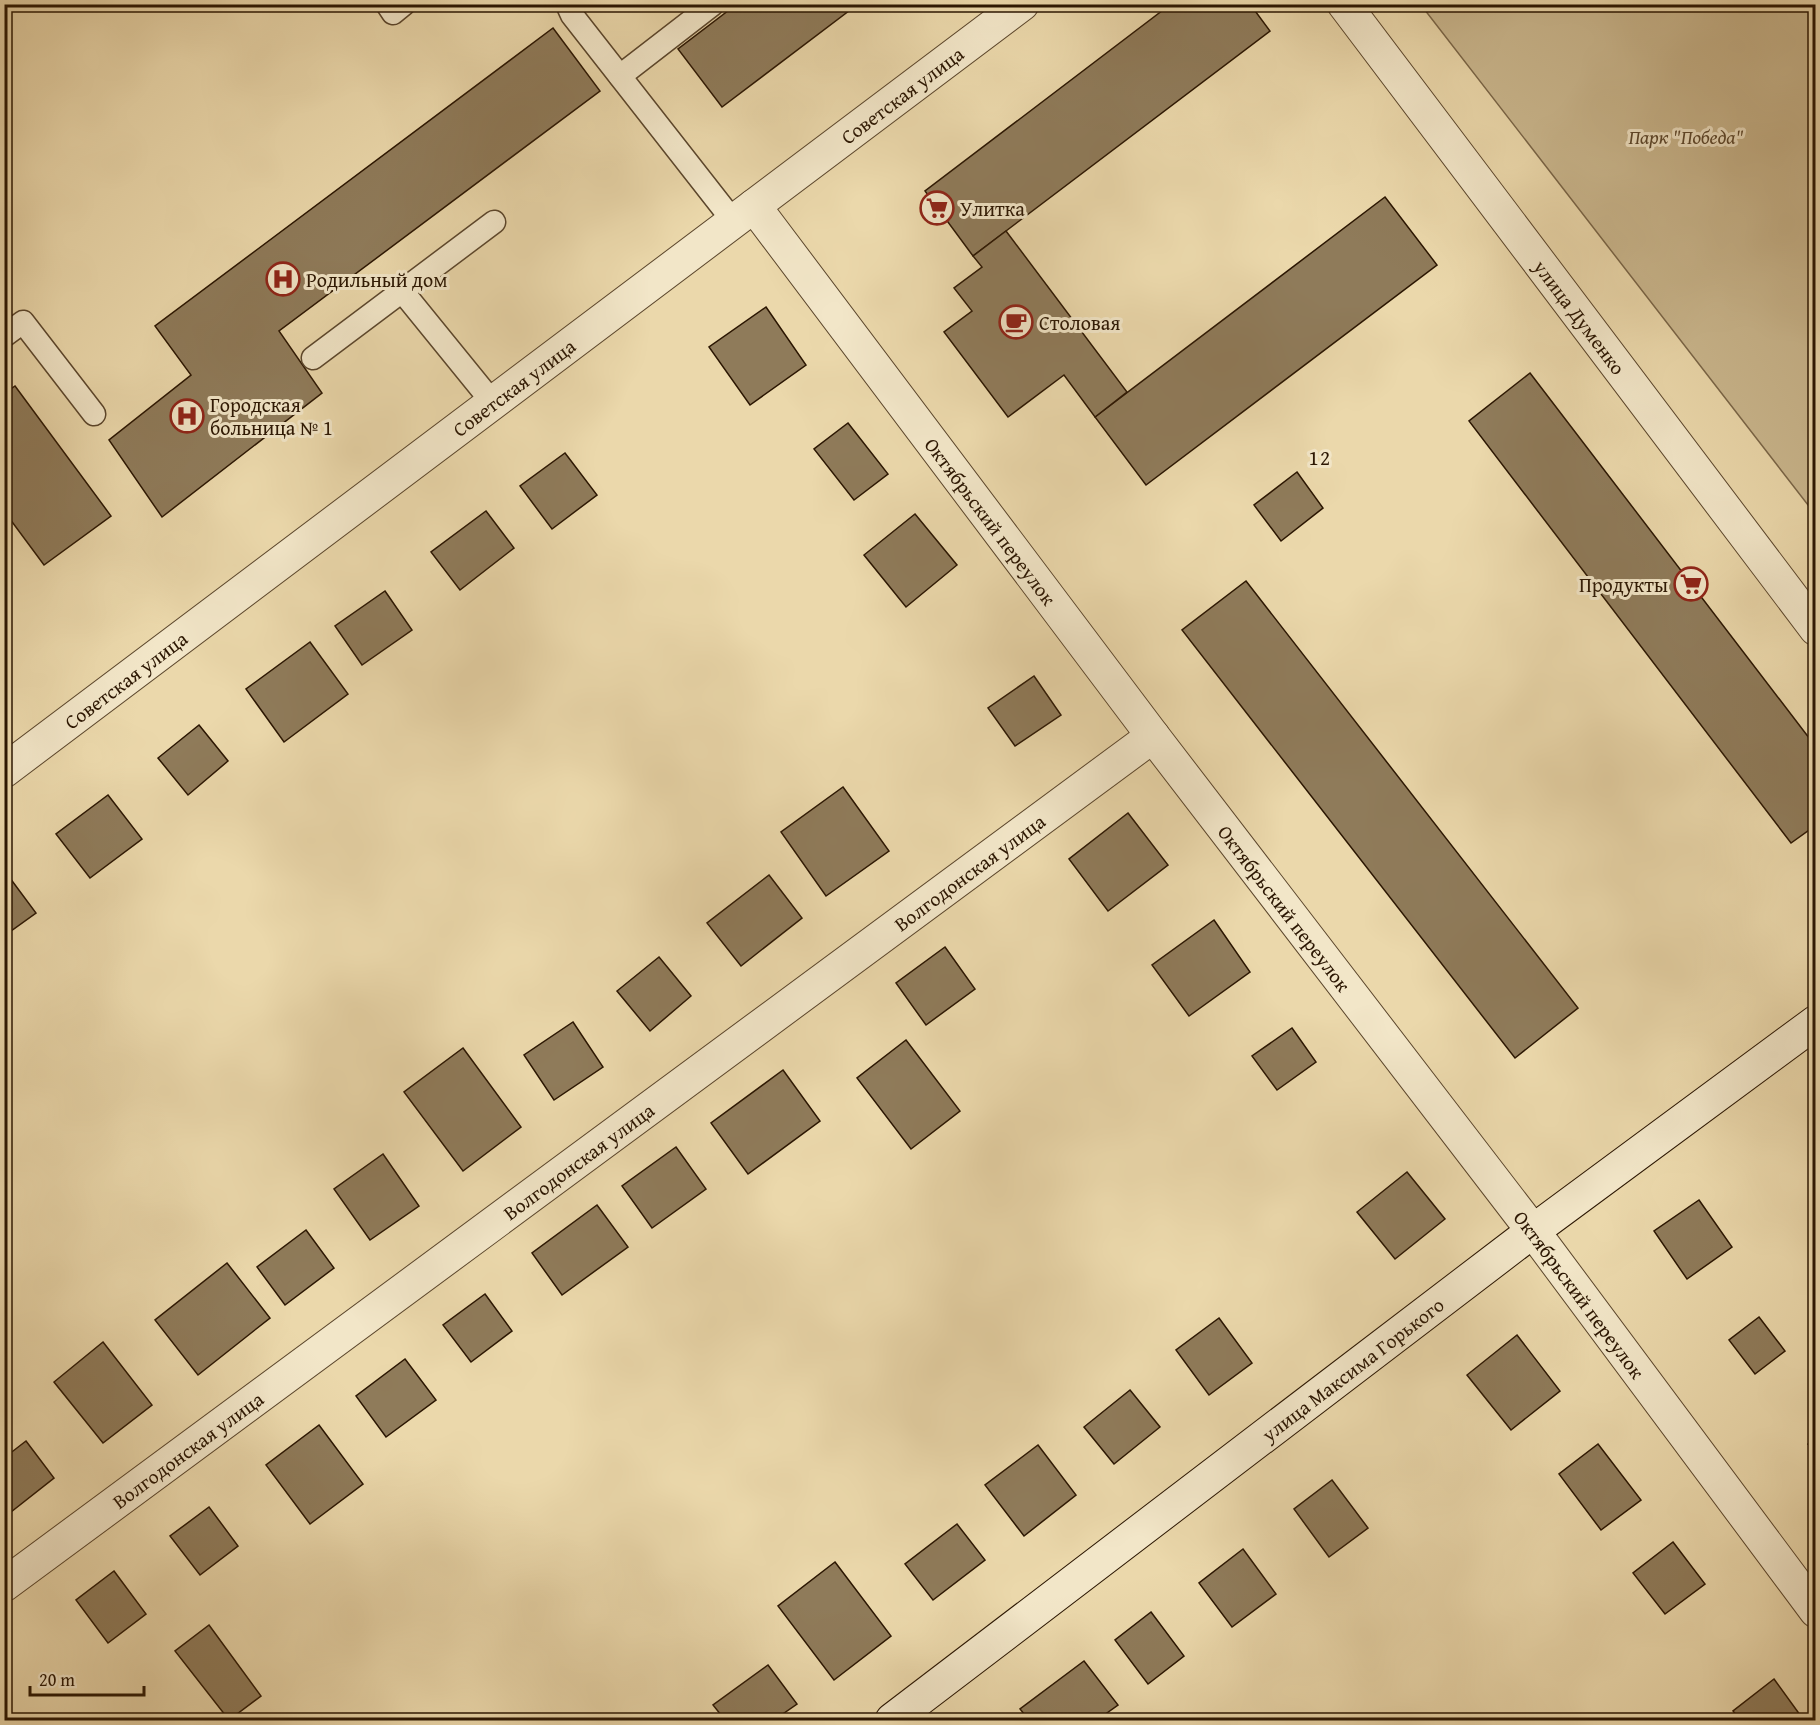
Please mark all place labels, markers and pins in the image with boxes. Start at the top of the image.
supermarket icon: Улитка [919,190,955,226]
place label: Улитка [960,194,1025,223]
hospital icon: Родильный дом [265,261,301,297]
place label: Родильный дом [306,265,447,294]
cafe icon: Столовая [998,304,1034,340]
place label: Столовая [1039,308,1120,337]
place label: Городская больница № 1 [210,390,333,442]
hospital icon: Городская больница № 1 [169,398,205,434]
supermarket icon: Продукты [1673,566,1709,602]
place label: Продукты [1579,570,1668,599]

